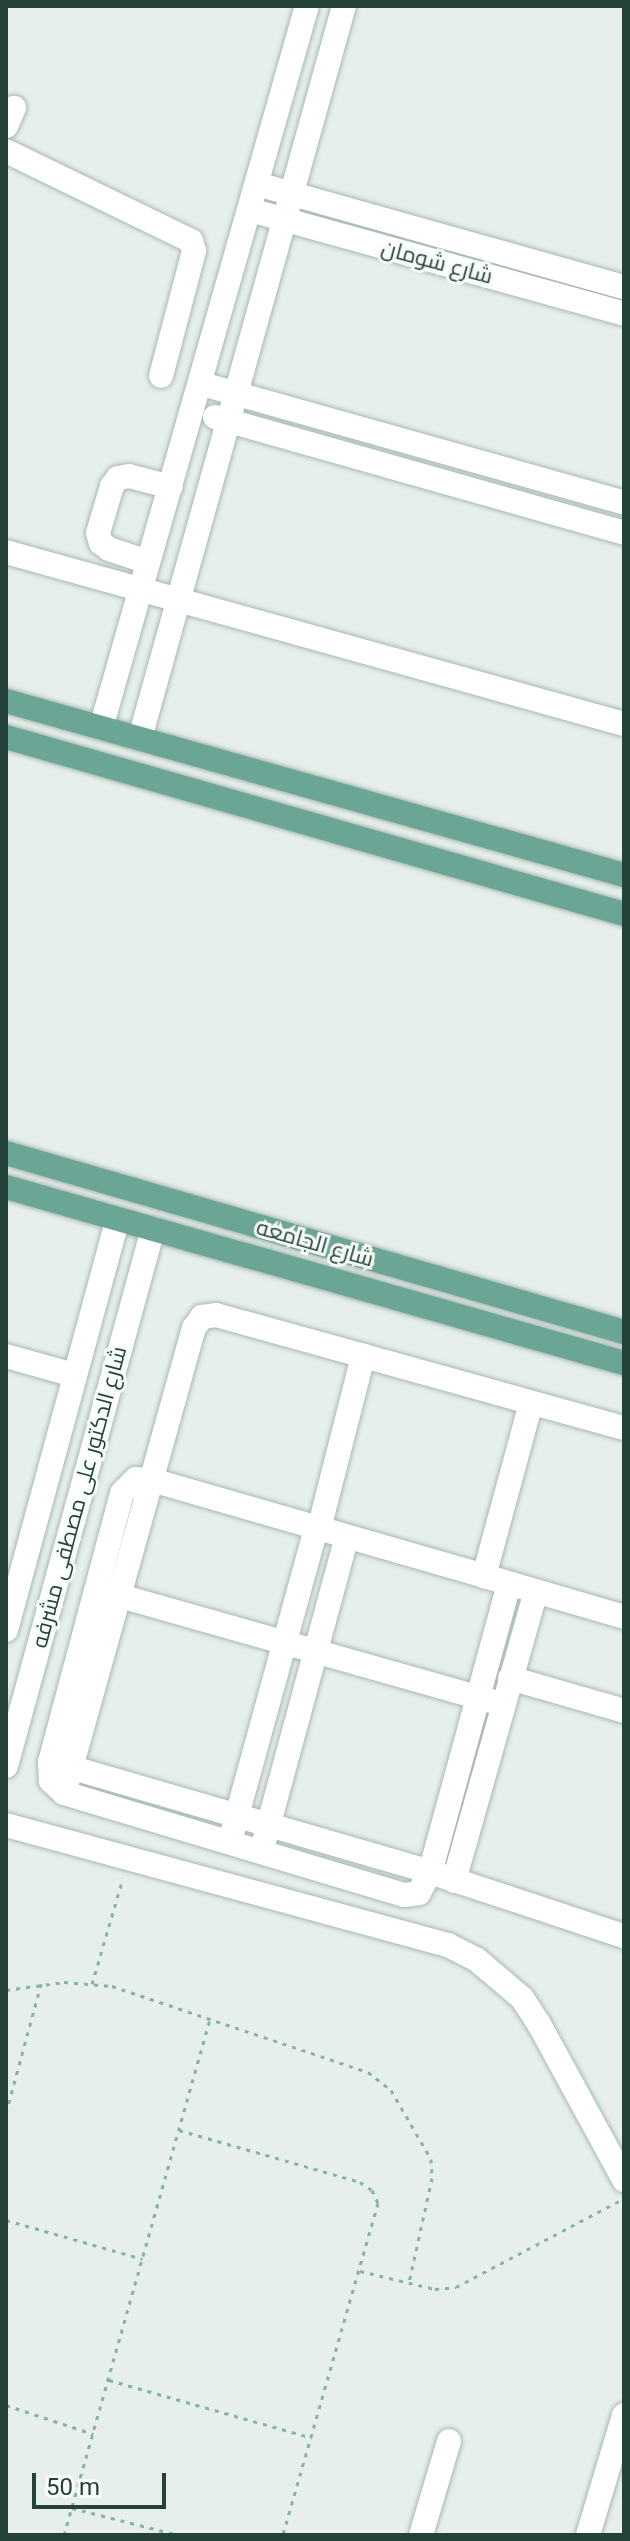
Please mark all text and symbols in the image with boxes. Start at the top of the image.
street label: شارع شومان [378,234,496,290]
street label: شارع الجامعه [253,1214,377,1272]
street label: شارع الدكتور على مصطفى مشرفه [26,1343,132,1651]
scale bar [36,2457,170,2507]
text: 50 m [46,2473,100,2501]

